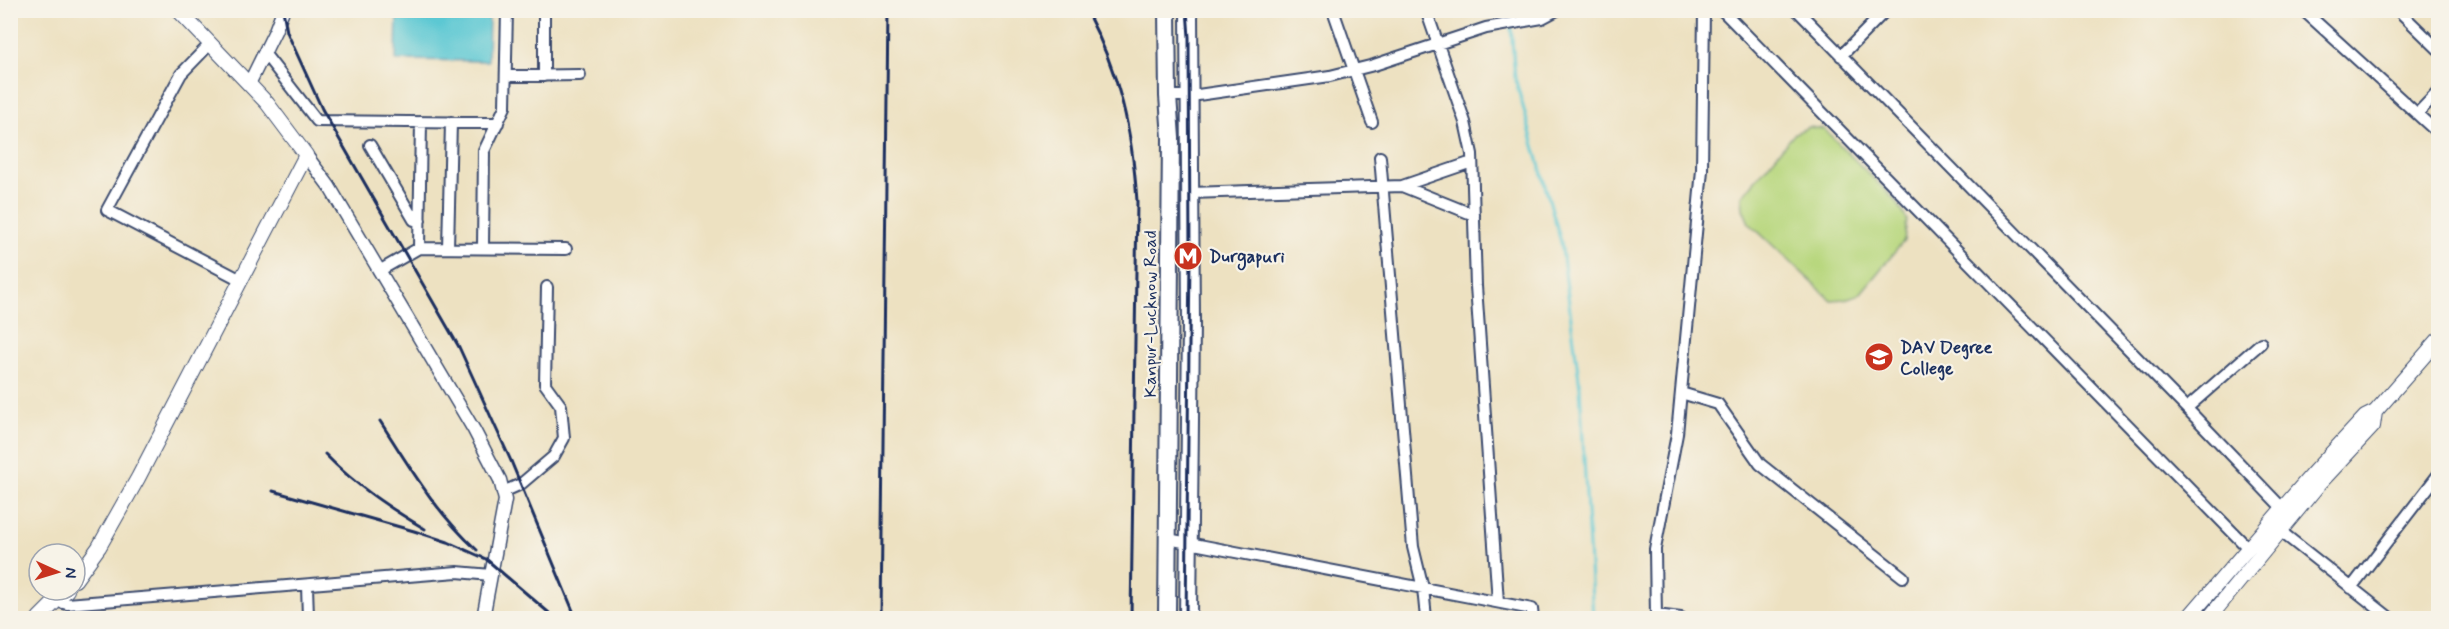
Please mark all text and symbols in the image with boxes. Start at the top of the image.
street label: Kanpur-Lucknow Road [1139,230,1163,398]
metro station icon: Durgapuri [1172,240,1204,272]
place label: Durgapuri [1209,245,1284,271]
place label: DAV Degree College [1900,336,1993,381]
school or university icon: DAV Degree College [1863,341,1895,373]
north arrow [27,542,87,602]
text: N [60,567,81,579]

